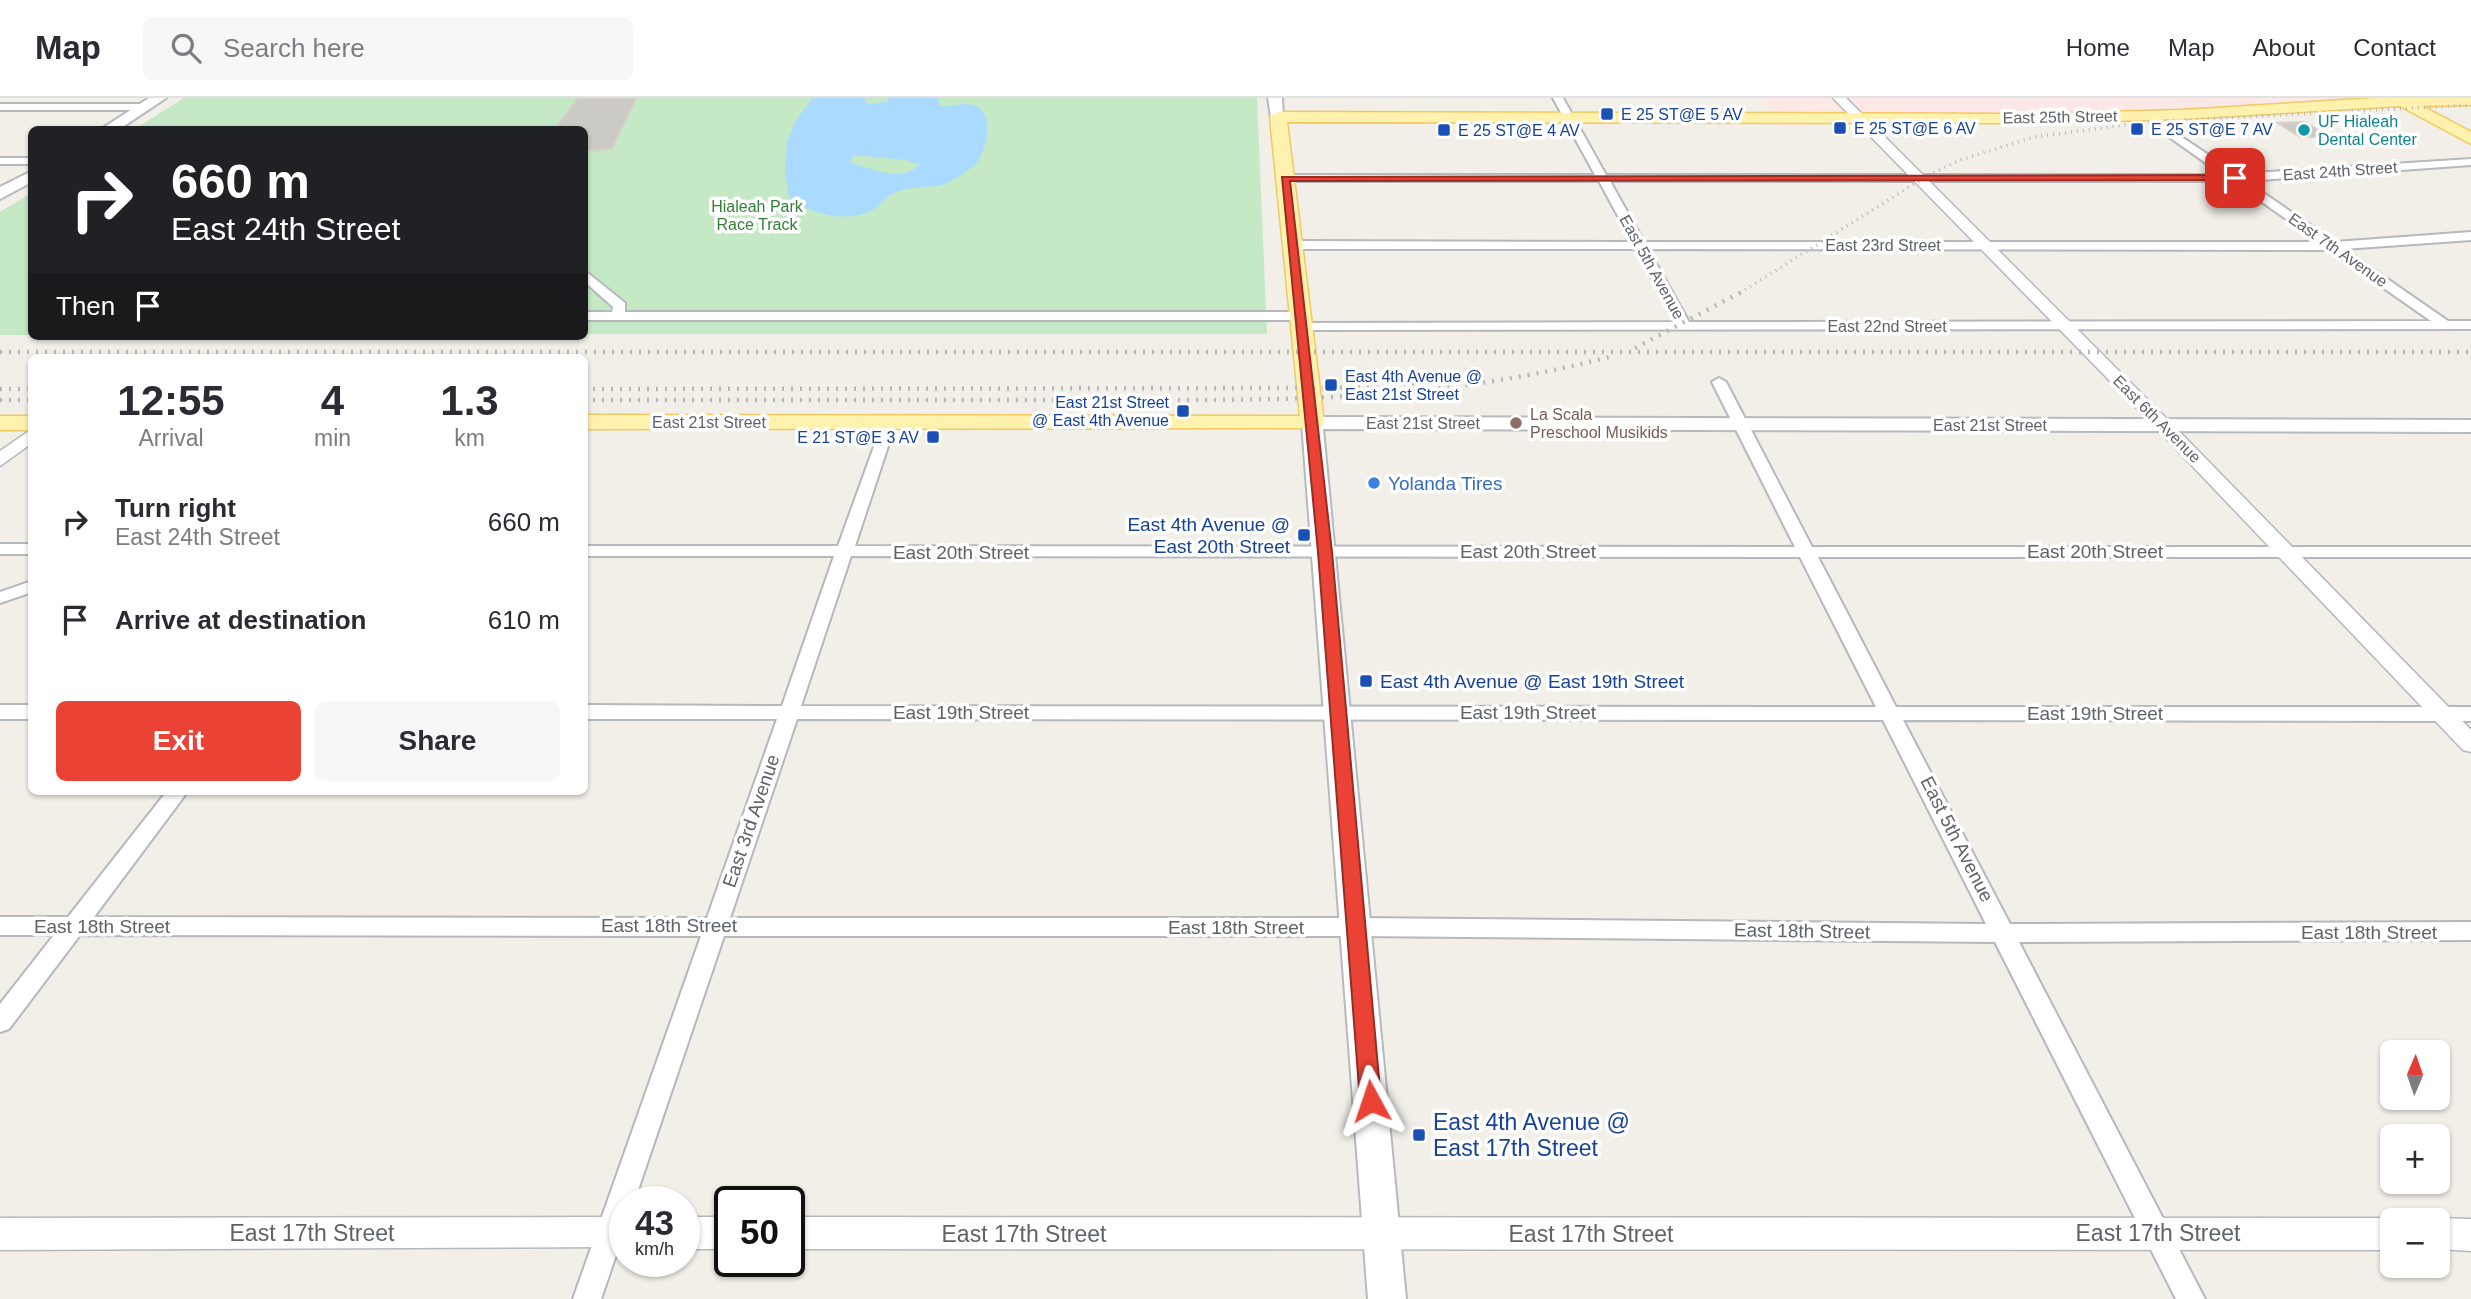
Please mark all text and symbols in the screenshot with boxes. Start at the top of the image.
search box [143,17,633,80]
text: Map [35,29,101,66]
icon: search [167,29,205,67]
text: Search here [223,33,365,63]
text: Home [2066,34,2130,61]
text: Map [2168,34,2215,61]
text: About [2253,34,2315,61]
text: Contact [2353,34,2436,61]
marker: E 25 ST@E 5 AV [1599,106,1615,122]
place label: E 25 ST@E 5 AV [1621,106,1743,123]
street label: East 25th Street [2002,107,2118,126]
place label: UF Hialeah Dental Center [2318,113,2417,148]
marker: E 25 ST@E 6 AV [1832,120,1848,136]
place label: E 25 ST@E 6 AV [1854,120,1976,137]
marker: E 25 ST@E 7 AV [2129,121,2145,137]
place label: E 25 ST@E 7 AV [2151,121,2273,138]
marker: E 25 ST@E 4 AV [1436,122,1452,138]
place label: E 25 ST@E 4 AV [1458,122,1580,139]
marker: UF Hialeah Dental Center [2296,122,2312,138]
pin [2205,148,2265,208]
icon: right [56,154,147,245]
text: 660 m [171,154,310,208]
street label: East 24th Street [2282,158,2398,183]
icon: arrive [2216,159,2254,197]
park label: Hialeah Park Race Track [711,198,804,233]
street label: East 7th Avenue [2286,210,2391,290]
text: East 24th Street [171,211,400,247]
street label: East 5th Avenue [1616,212,1688,322]
street label: East 23rd Street [1825,237,1941,254]
icon: arrive [129,287,167,325]
text: Then [56,291,115,321]
street label: East 22nd Street [1827,318,1947,335]
place label: East 4th Avenue @ East 21st Street [1345,368,1482,403]
street label: East 6th Avenue [2110,372,2204,466]
text: 12:55 [117,377,225,424]
text: 4 [321,377,344,424]
text: 1.3 [440,377,499,424]
marker: East 4th Avenue @ East 21st Street [1323,377,1339,393]
place label: East 21st Street @ East 4th Avenue [1032,394,1170,429]
marker: East 21st Street @ East 4th Avenue [1175,403,1191,419]
place label: La Scala Preschool Musikids [1530,406,1668,441]
street label: East 21st Street [652,414,766,431]
street label: East 21st Street [1366,415,1480,432]
marker: La Scala Preschool Musikids [1508,415,1524,431]
street label: East 21st Street [1933,417,2047,434]
text: Arrival [138,425,204,451]
text: min [314,425,351,451]
text: km [454,425,485,451]
place label: E 21 ST@E 3 AV [797,429,919,446]
marker: E 21 ST@E 3 AV [925,429,941,445]
place label: Yolanda Tires [1388,473,1502,494]
marker: Yolanda Tires [1366,475,1382,491]
text: Turn right [115,493,236,523]
icon: right [56,503,94,541]
text: 660 m [488,507,560,537]
place label: East 4th Avenue @ East 20th Street [1127,514,1291,557]
text: East 24th Street [115,524,280,550]
marker: East 4th Avenue @ East 20th Street [1296,527,1312,543]
street label: East 20th Street [1460,541,1597,562]
street label: East 20th Street [2027,541,2164,562]
street label: East 20th Street [893,542,1030,563]
icon: arrive [56,601,94,639]
text: Arrive at destination [115,605,366,635]
text: 610 m [488,605,560,635]
place label: East 4th Avenue @ East 19th Street [1380,671,1685,692]
marker: East 4th Avenue @ East 19th Street [1358,673,1374,689]
button: Exit [56,701,301,781]
button: Share [315,701,560,781]
street label: East 19th Street [893,702,1030,723]
street label: East 19th Street [1460,702,1597,723]
street label: East 19th Street [2027,703,2164,724]
street label: East 3rd Avenue [718,752,784,890]
street label: East 5th Avenue [1916,773,1998,905]
street label: East 18th Street [601,915,738,936]
street label: East 18th Street [34,916,171,937]
street label: East 18th Street [1168,917,1305,938]
street label: East 18th Street [1734,919,1871,943]
street label: East 18th Street [2301,922,2438,943]
north arrow [2380,1040,2450,1110]
map controls [2380,1040,2450,1278]
position arrow [1334,1064,1408,1138]
place label: East 4th Avenue @ East 17th Street [1433,1109,1630,1161]
button: + [2380,1124,2450,1194]
marker: East 4th Avenue @ East 17th Street [1411,1127,1427,1143]
speed limit sign: 50 [714,1186,805,1277]
text: 43 [635,1203,674,1242]
button: − [2380,1208,2450,1278]
street label: East 17th Street [230,1220,395,1246]
street label: East 17th Street [2076,1220,2241,1246]
street label: East 17th Street [942,1221,1107,1247]
street label: East 17th Street [1509,1221,1674,1247]
text: km/h [635,1239,674,1259]

